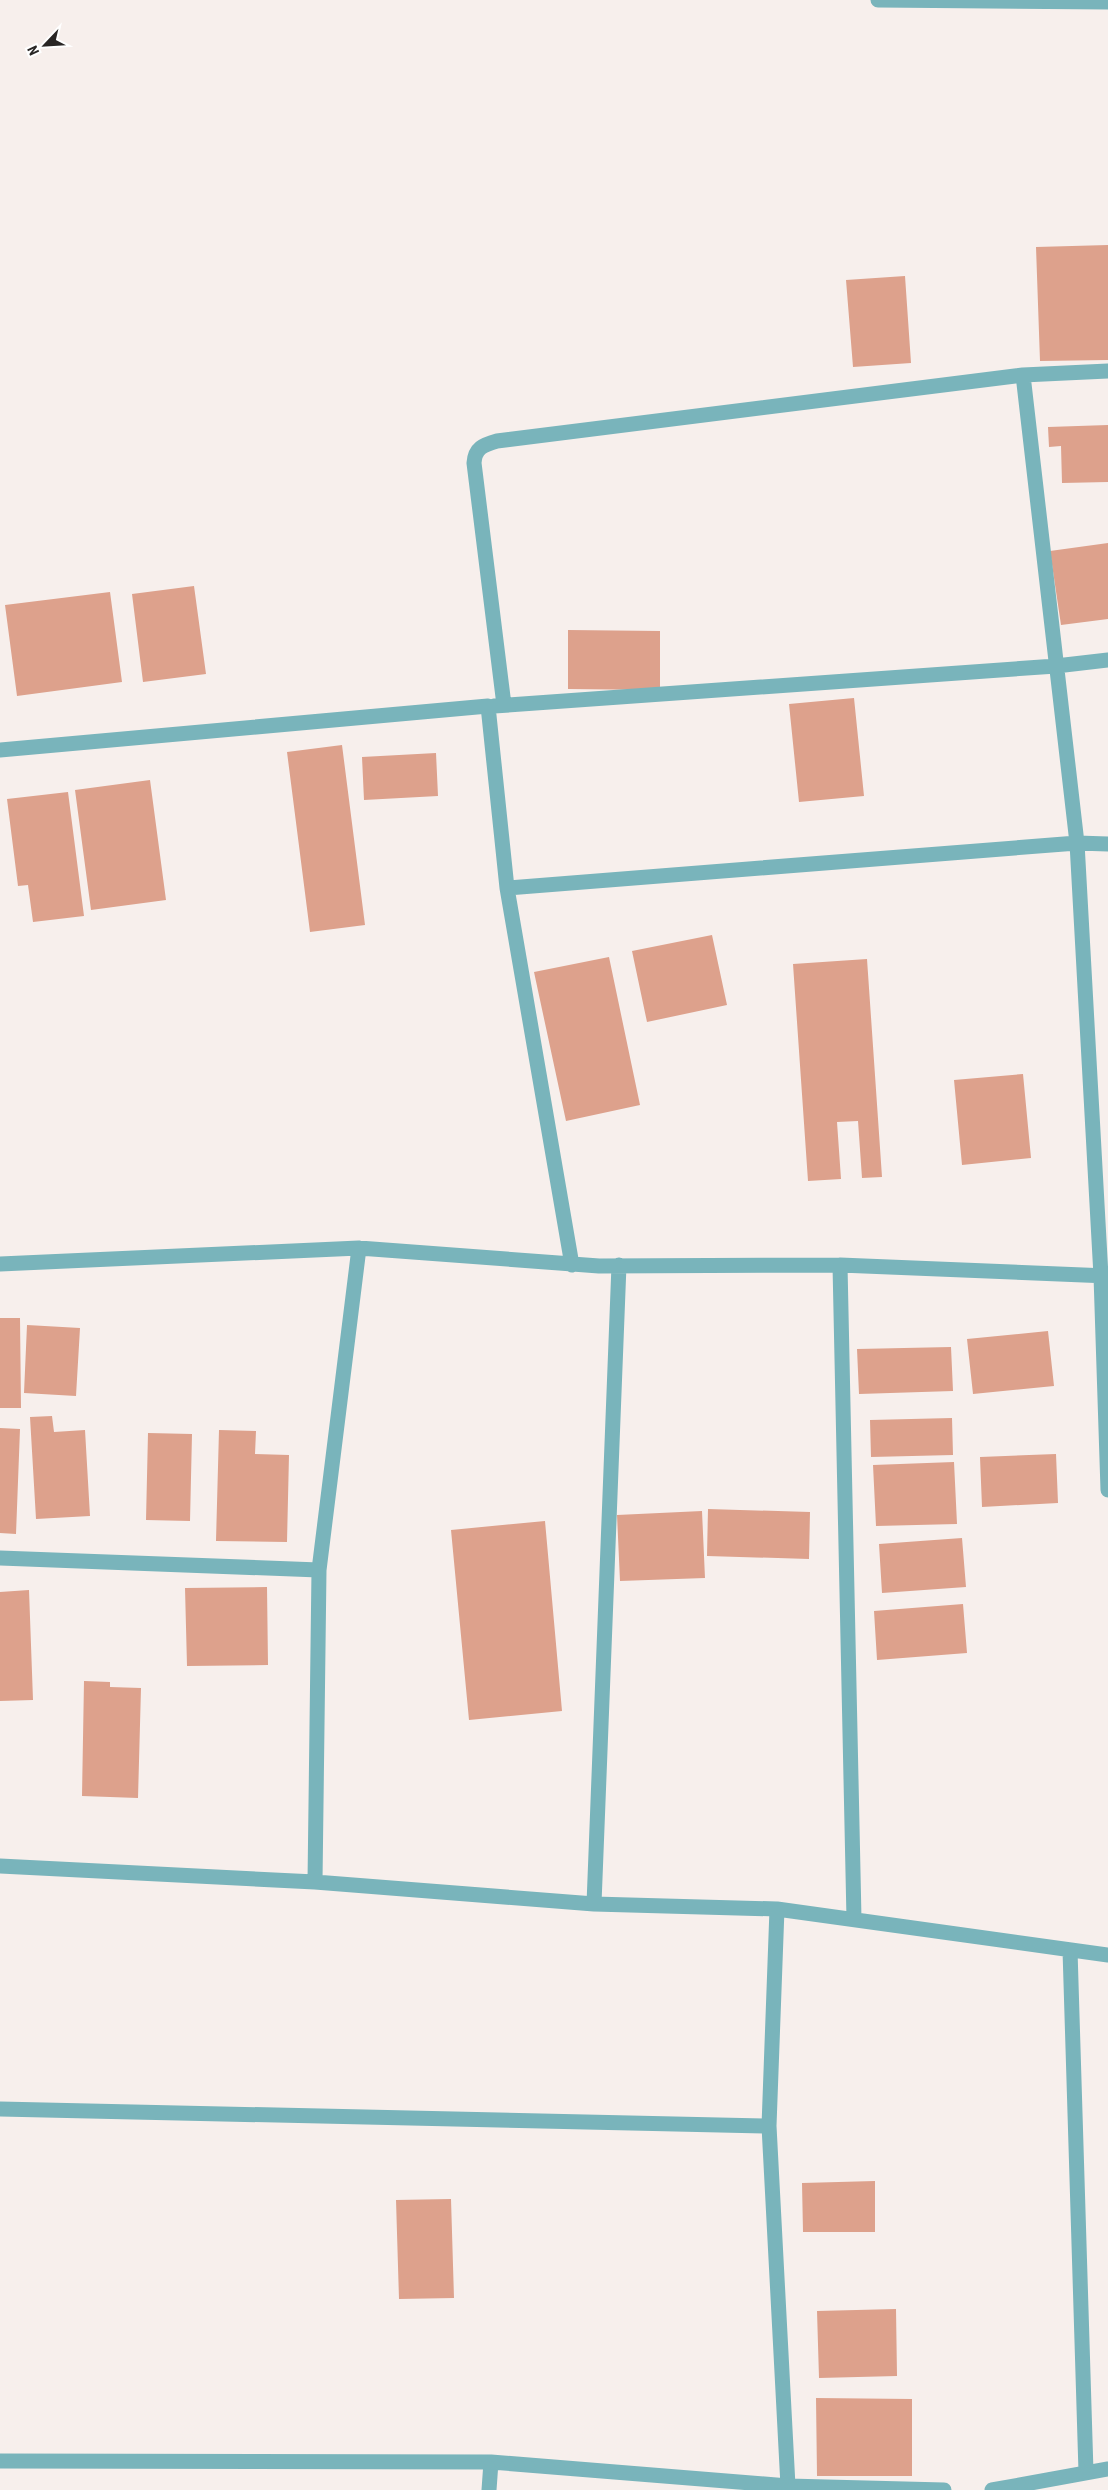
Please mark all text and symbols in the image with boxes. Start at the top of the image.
north arrow [20,20,70,70]
text: N [24,43,42,58]

